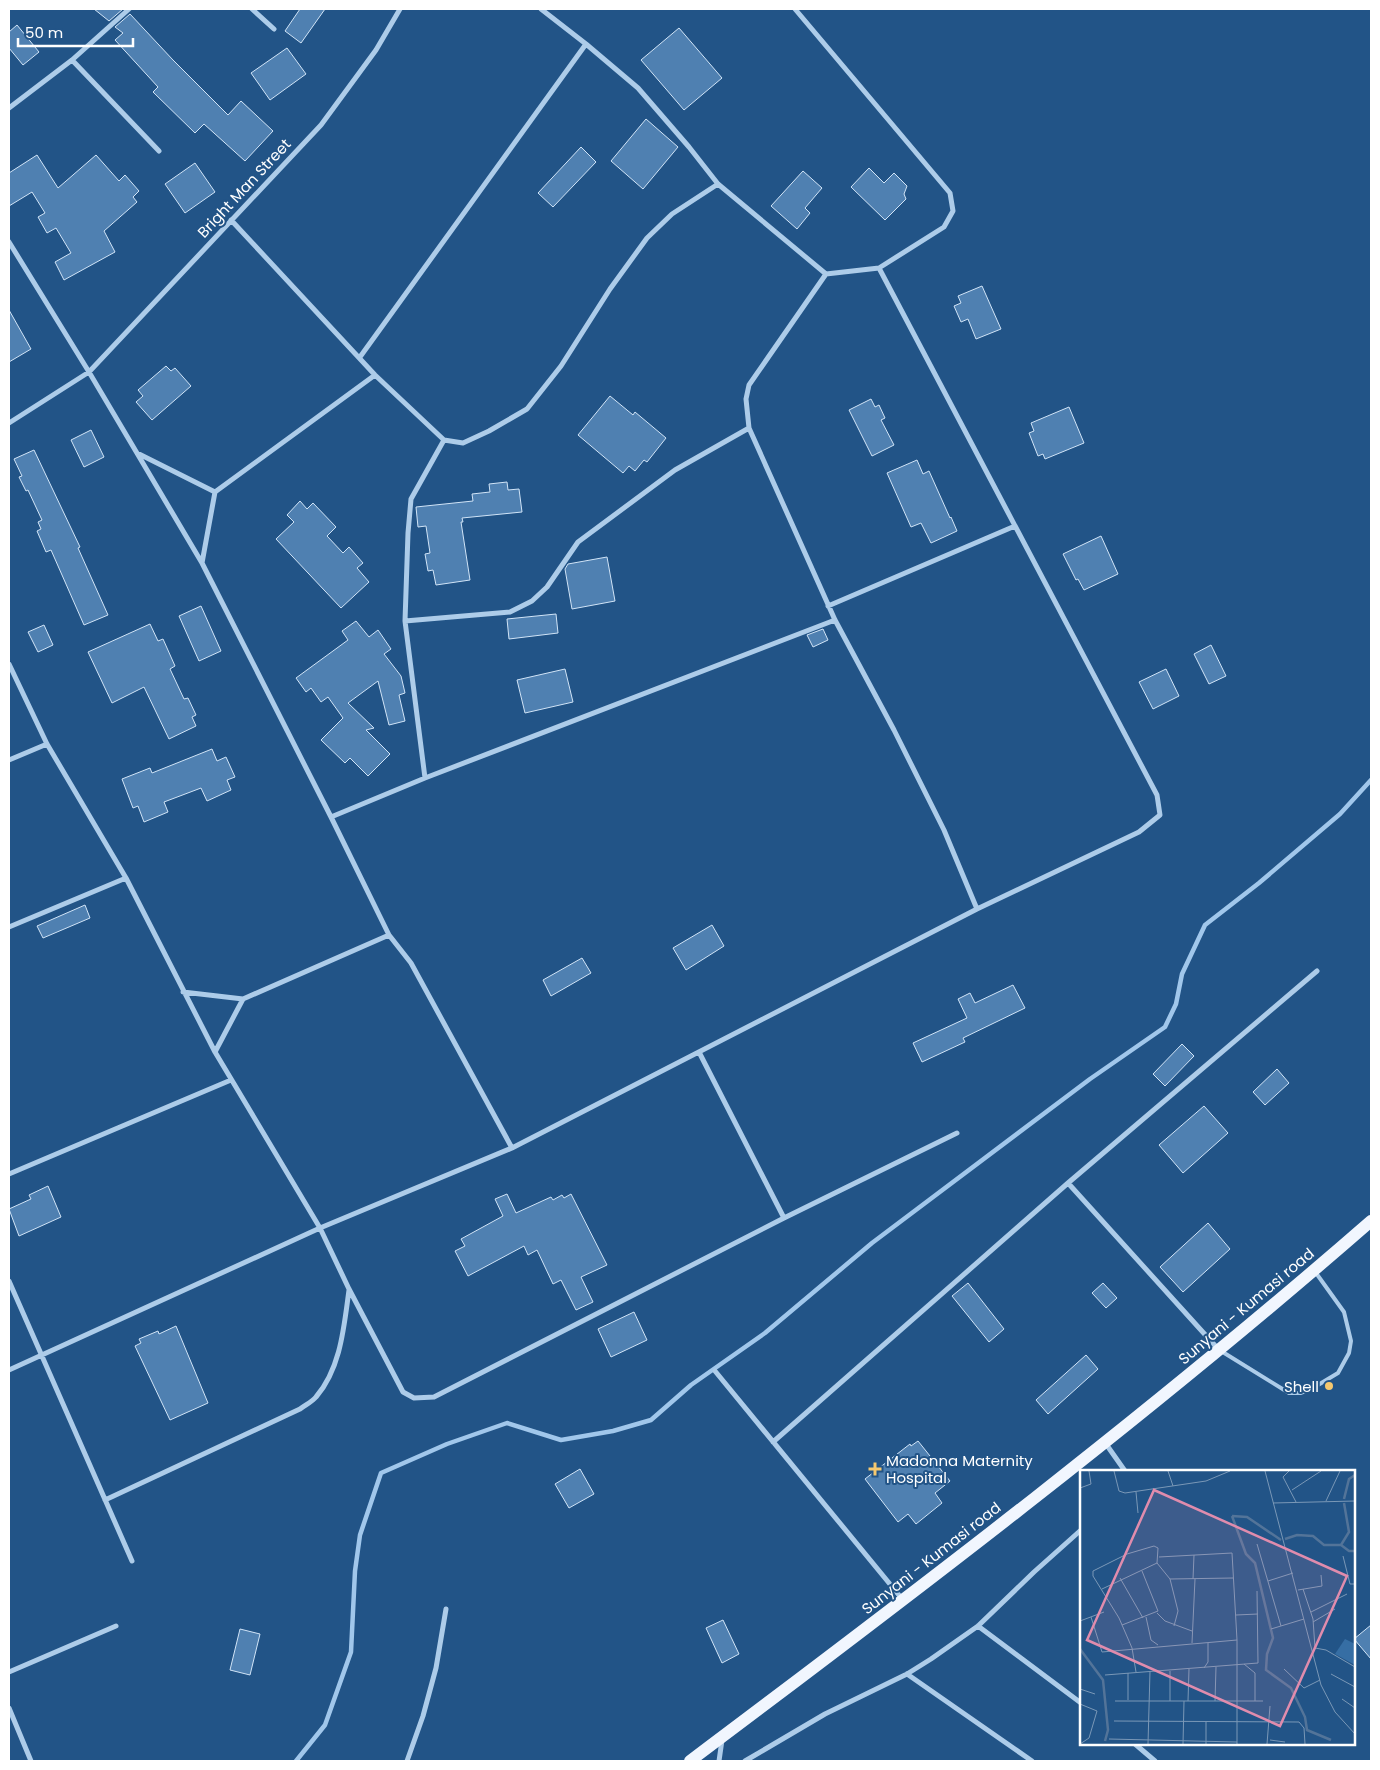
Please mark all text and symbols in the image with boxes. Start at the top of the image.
scale bar [18,15,132,47]
text: 50 m [25,22,63,43]
street label: Bright Man Street [193,134,295,242]
street label: Sunyani - Kumasi road [1174,1243,1318,1369]
place label: Shell [1284,1376,1319,1397]
marker: Shell [1323,1380,1335,1392]
place label: Madonna Maternity Hospital [886,1450,1033,1488]
marker: Madonna Maternity Hospital [868,1462,882,1476]
inset map [1080,1470,1355,1745]
street label: Sunyani - Kumasi road [857,1497,1005,1619]

